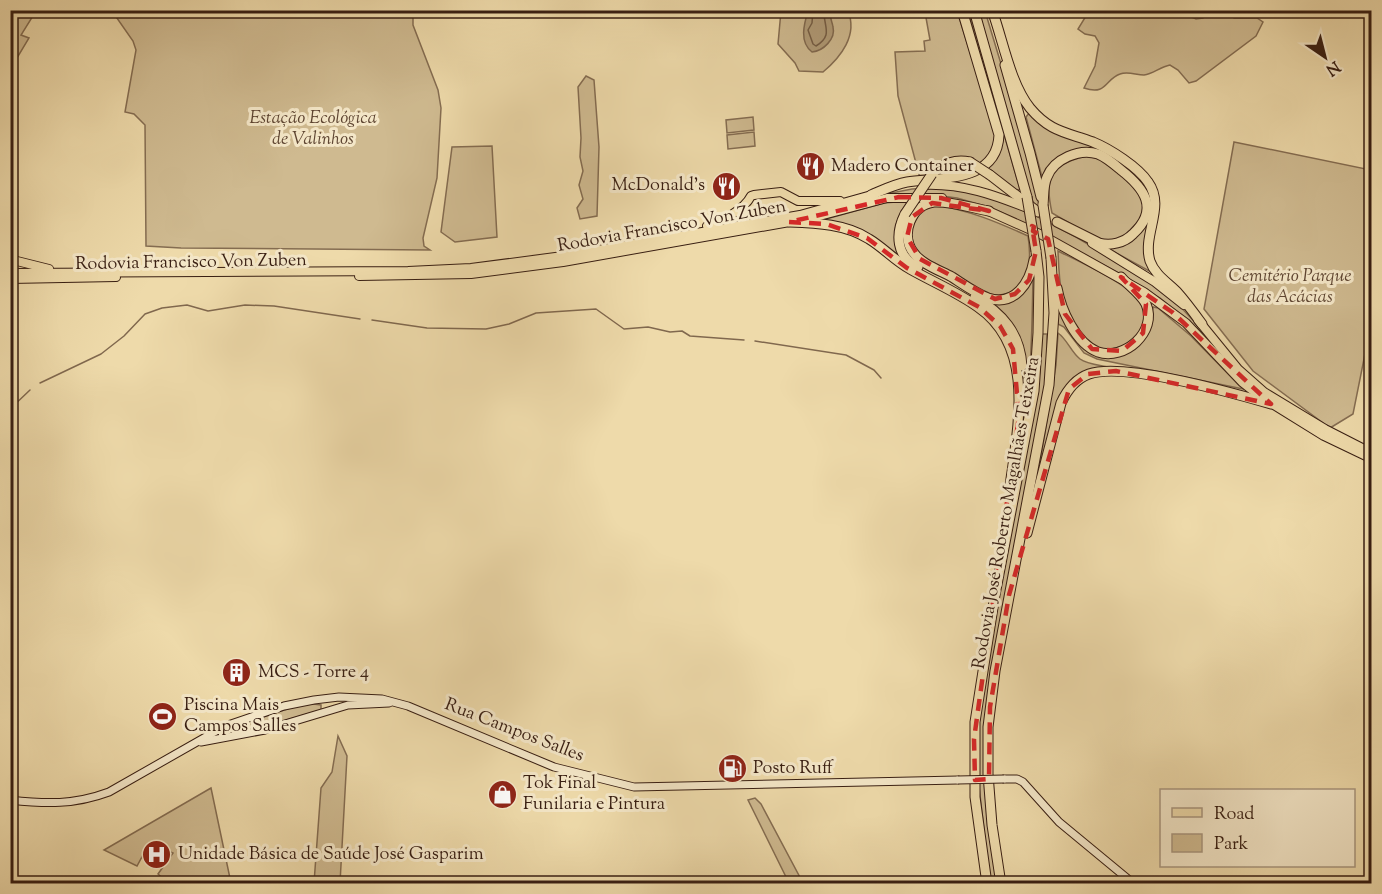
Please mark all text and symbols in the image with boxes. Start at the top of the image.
north arrow [1295,27,1355,87]
text: N [1320,54,1344,80]
park label: Estação Ecológica de Valinhos [249,106,377,153]
restaurant icon: Madero Container [794,151,826,183]
place label: Madero Container [831,154,974,180]
restaurant icon: McDonald's [710,170,742,202]
place label: McDonald's [611,173,705,199]
street label: Rodovia Francisco Von Zuben [556,194,789,260]
street label: Rodovia Francisco Von Zuben [75,248,307,278]
park label: Cemitério Parque das Acácias [1228,264,1352,311]
street label: Rodovia José Roberto Magalhães Teixeira [967,355,1047,671]
building icon: MCS - Torre 4 [221,657,253,689]
place label: MCS - Torre 4 [258,660,369,686]
street label: Rua Campos Salles [441,692,587,770]
place label: Piscina Mais Campos Salles [184,693,296,740]
sports icon: Piscina Mais Campos Salles [147,700,179,732]
fuel station icon: Posto Ruff [716,753,748,785]
place label: Posto Ruff [753,756,834,782]
place label: Tok Final Funilaria e Pintura [523,771,665,818]
shop icon: Tok Final Funilaria e Pintura [486,778,518,810]
legend [1160,789,1355,867]
text: Road [1214,802,1254,828]
text: Park [1214,832,1249,858]
hospital icon: Unidade Básica de Saúde José Gasparim [141,839,173,871]
place label: Unidade Básica de Saúde José Gasparim [178,842,484,868]

